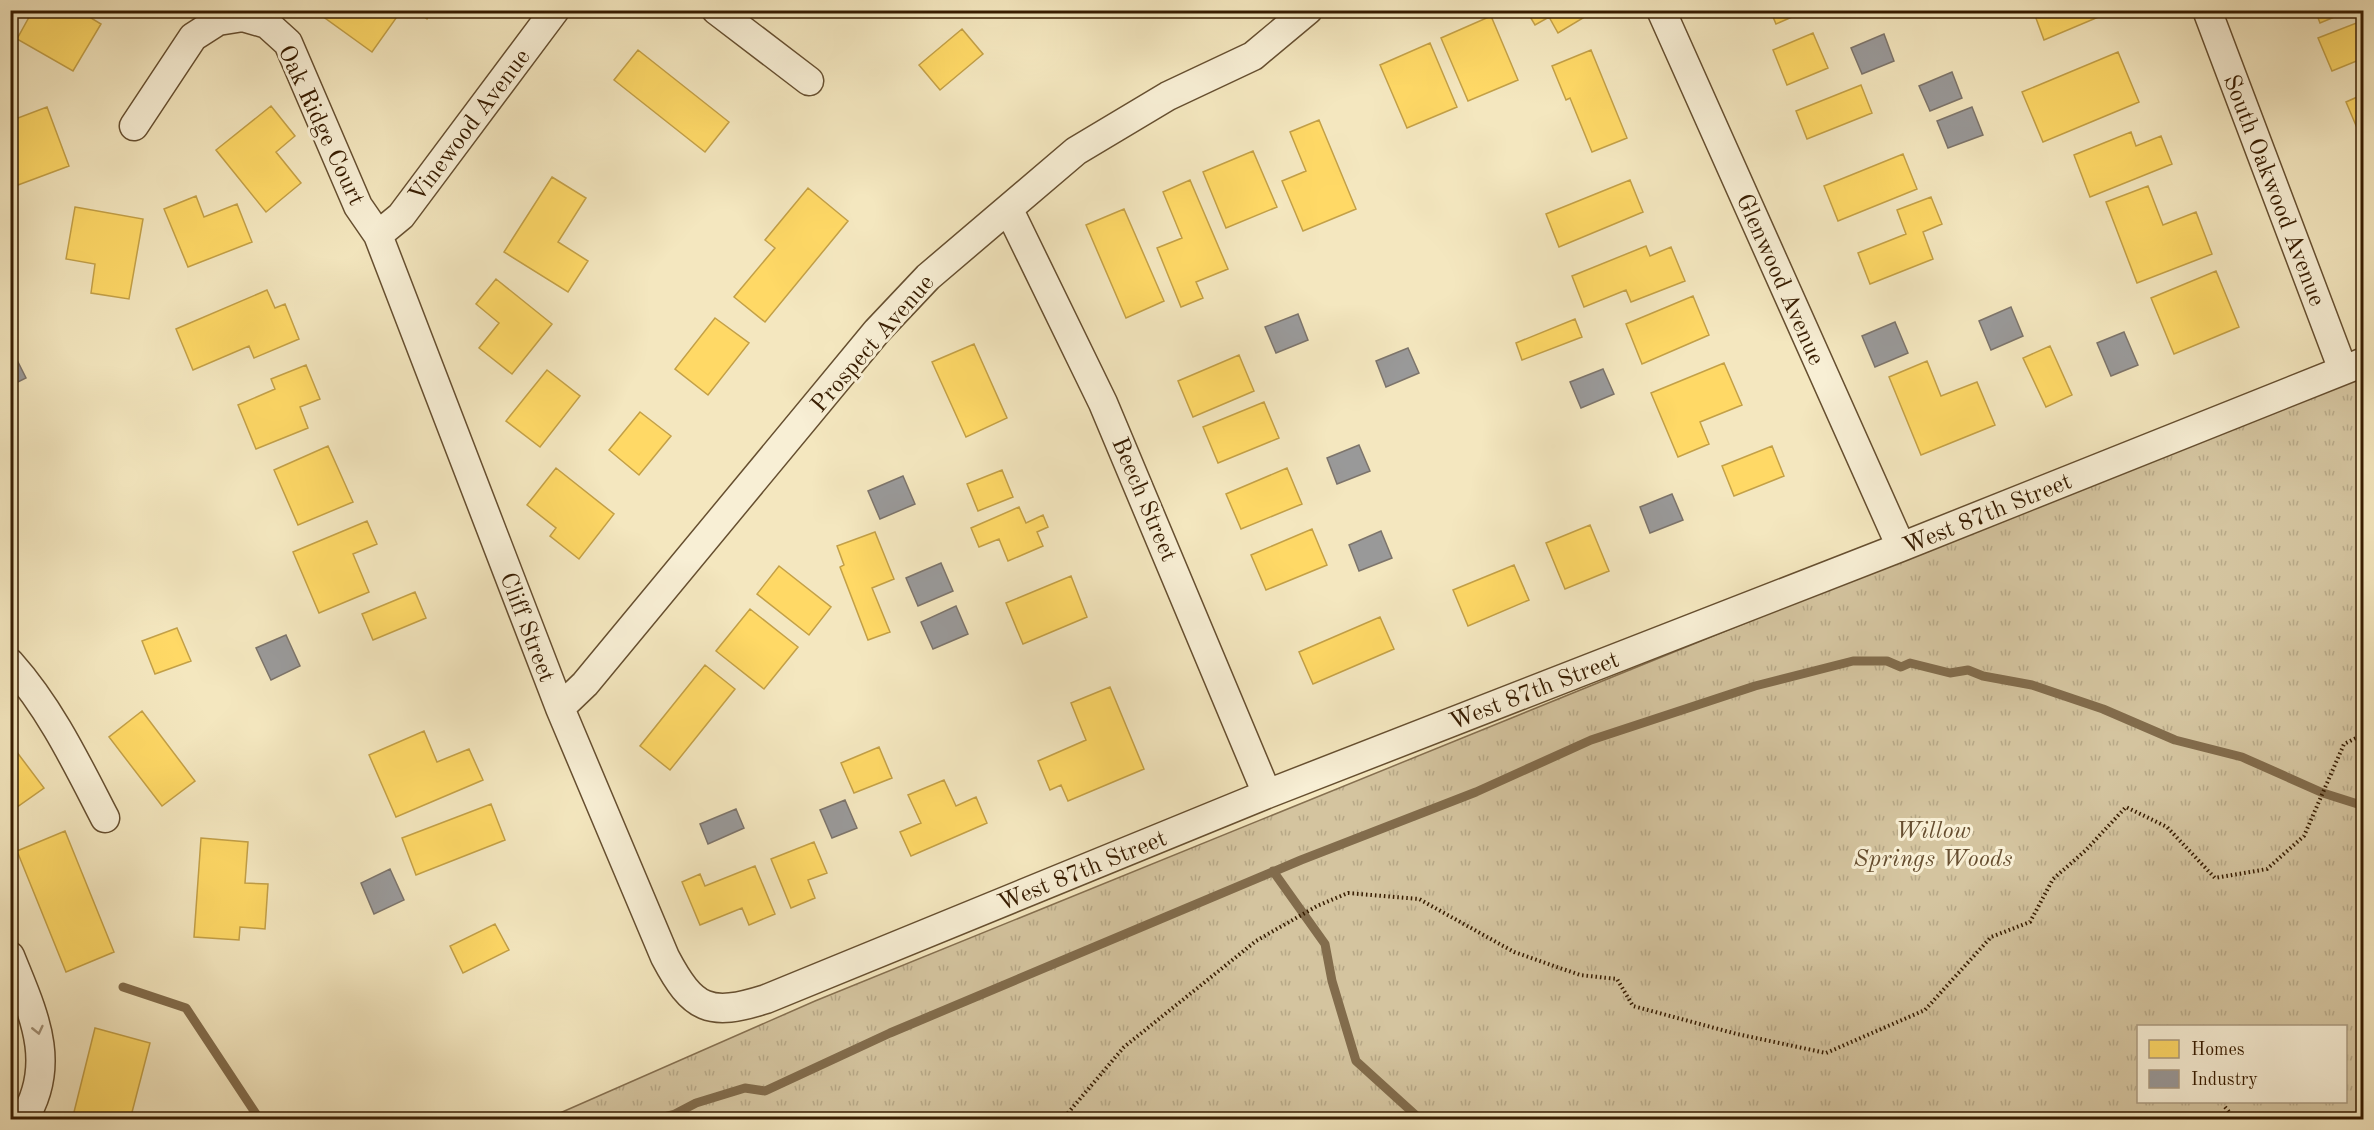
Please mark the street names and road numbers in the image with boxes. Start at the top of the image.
street label: Oak Ridge Court [273,42,368,210]
street label: Vinewood Avenue [405,45,536,207]
street label: South Oakwood Avenue [2218,72,2328,310]
street label: Glenwood Avenue [1731,191,1828,369]
street label: Prospect Avenue [807,271,940,418]
street label: Beech Street [1106,434,1180,565]
street label: West 87th Street [1900,470,2075,560]
street label: Cliff Street [494,570,558,686]
street label: West 87th Street [1447,648,1623,735]
street label: West 87th Street [995,827,1170,917]

